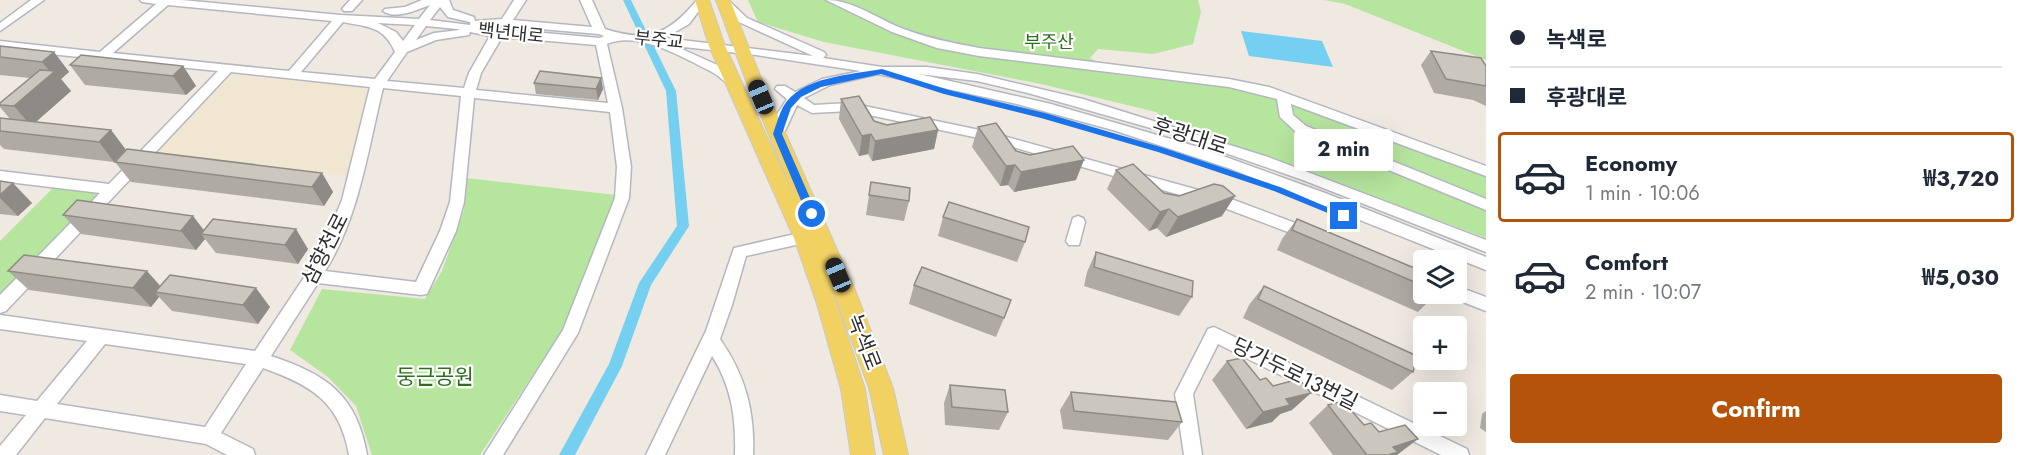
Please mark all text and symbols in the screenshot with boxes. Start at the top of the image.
street label: 백년대로 [477,17,545,49]
text: 녹색로 [1546,23,1607,55]
street label: 부주교 [633,24,685,56]
park label: 부주산 [1024,29,1074,55]
car [746,77,776,117]
text: 후광대로 [1546,81,1627,113]
street label: 후광대로 [1149,110,1231,162]
callout: 2 min [1294,129,1394,171]
text: 2 min [1317,135,1370,164]
text: Economy [1585,147,1677,179]
icon: car [1513,150,1567,204]
text: ₩3,720 [1923,162,1999,194]
text: 1 min · 10:06 [1585,179,1700,208]
route start [798,200,825,227]
route end [1330,202,1357,229]
street label: 삼향천로 [294,208,356,290]
text: Comfort [1585,246,1668,278]
icon: car [1513,249,1567,303]
map controls [1413,250,1467,436]
button: layers [1413,250,1467,304]
car [823,255,853,295]
text: ₩5,030 [1922,261,1999,293]
text: 2 min · 10:07 [1585,278,1701,307]
street label: 녹색로 [840,310,888,374]
button: + [1413,316,1467,370]
street label: 당가두로13번길 [1227,331,1363,417]
park label: 둥근공원 [396,362,474,392]
button: Confirm [1510,374,2002,443]
button: − [1413,382,1467,436]

